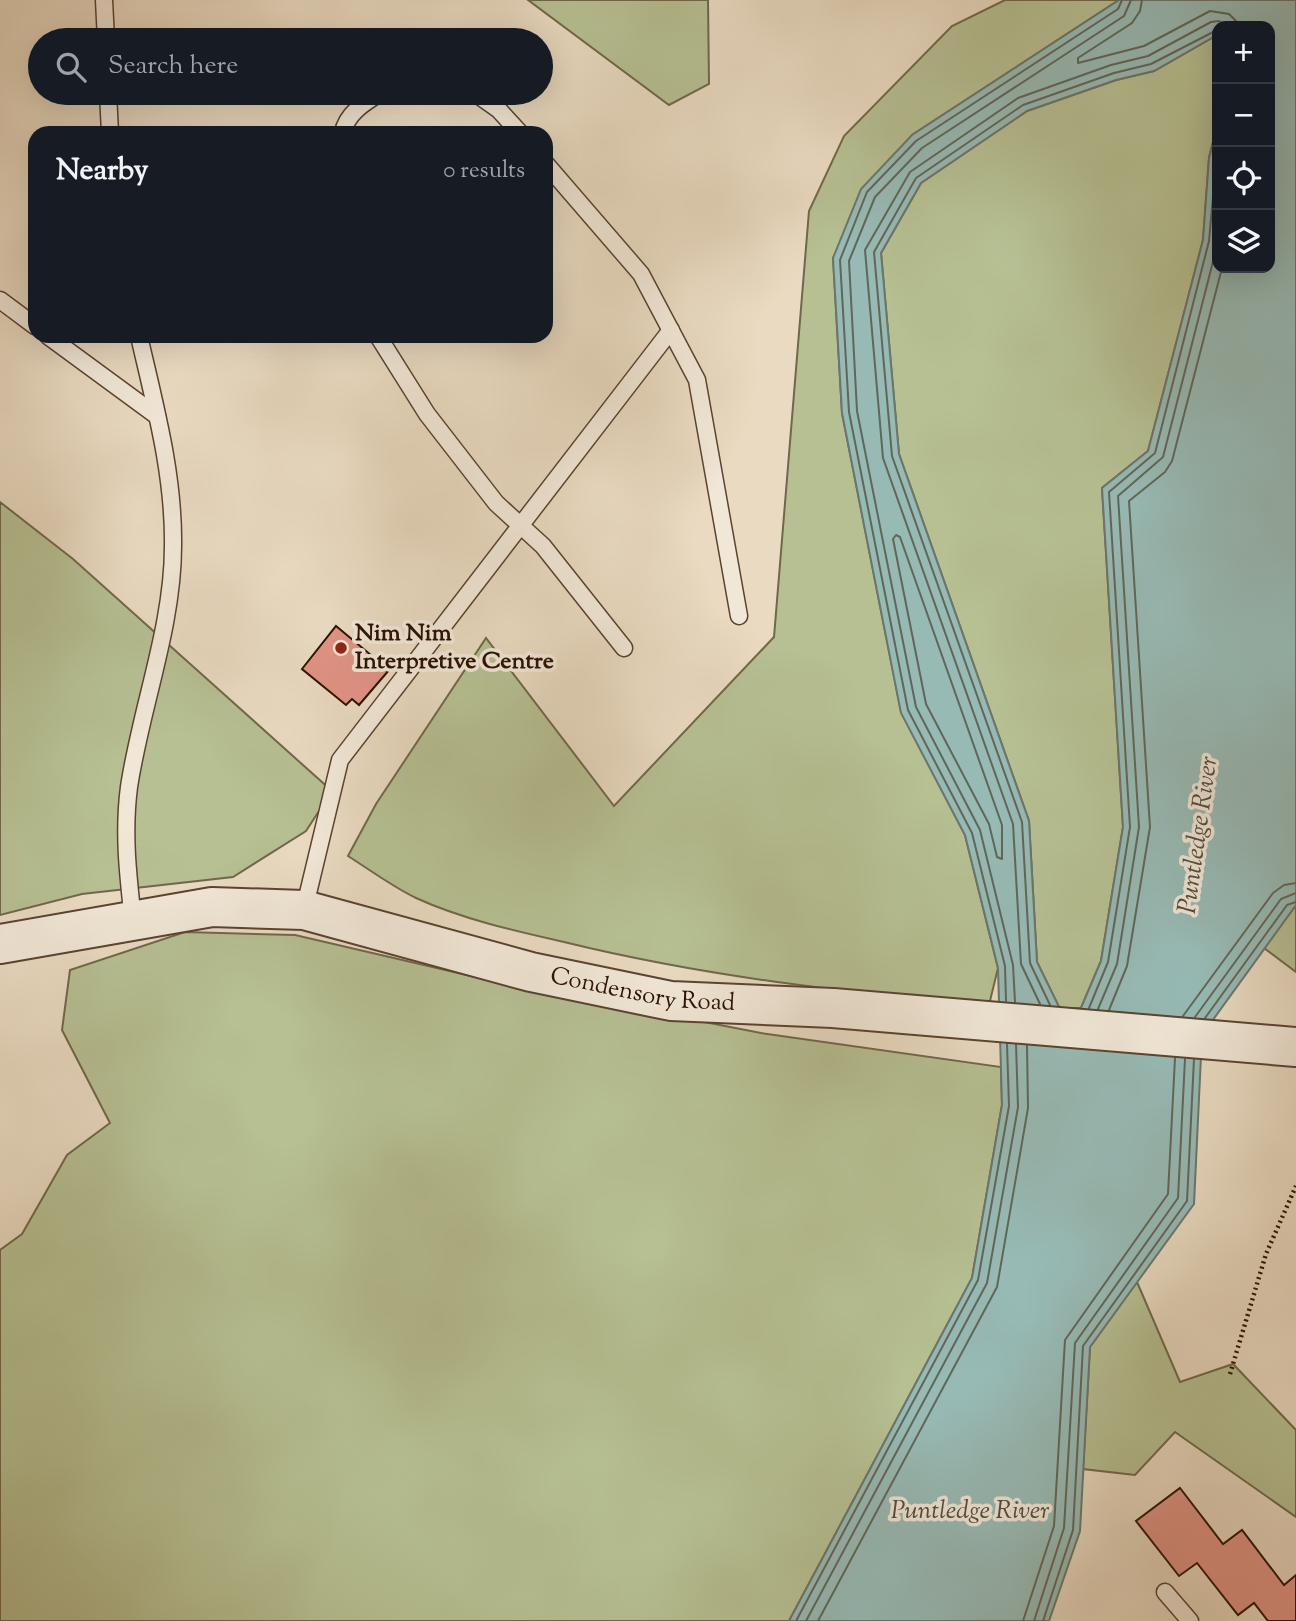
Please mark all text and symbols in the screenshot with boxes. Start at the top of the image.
map controls [1212,21,1275,273]
button: + [1212,21,1275,84]
search box [28,28,553,105]
icon: search [52,48,90,86]
text: Search here [108,48,238,85]
button: − [1212,84,1275,147]
button: locate [1212,147,1275,210]
text: Nearby [56,150,148,193]
text: 0 results [443,155,525,188]
button: layers [1212,210,1275,273]
place label: Nim Nim Interpretive Centre [355,617,554,679]
marker: Nim Nim Interpretive Centre [333,640,349,656]
water label: Puntledge River [1170,754,1228,916]
street label: Condensory Road [547,959,736,1021]
water label: Puntledge River [891,1493,1049,1530]

